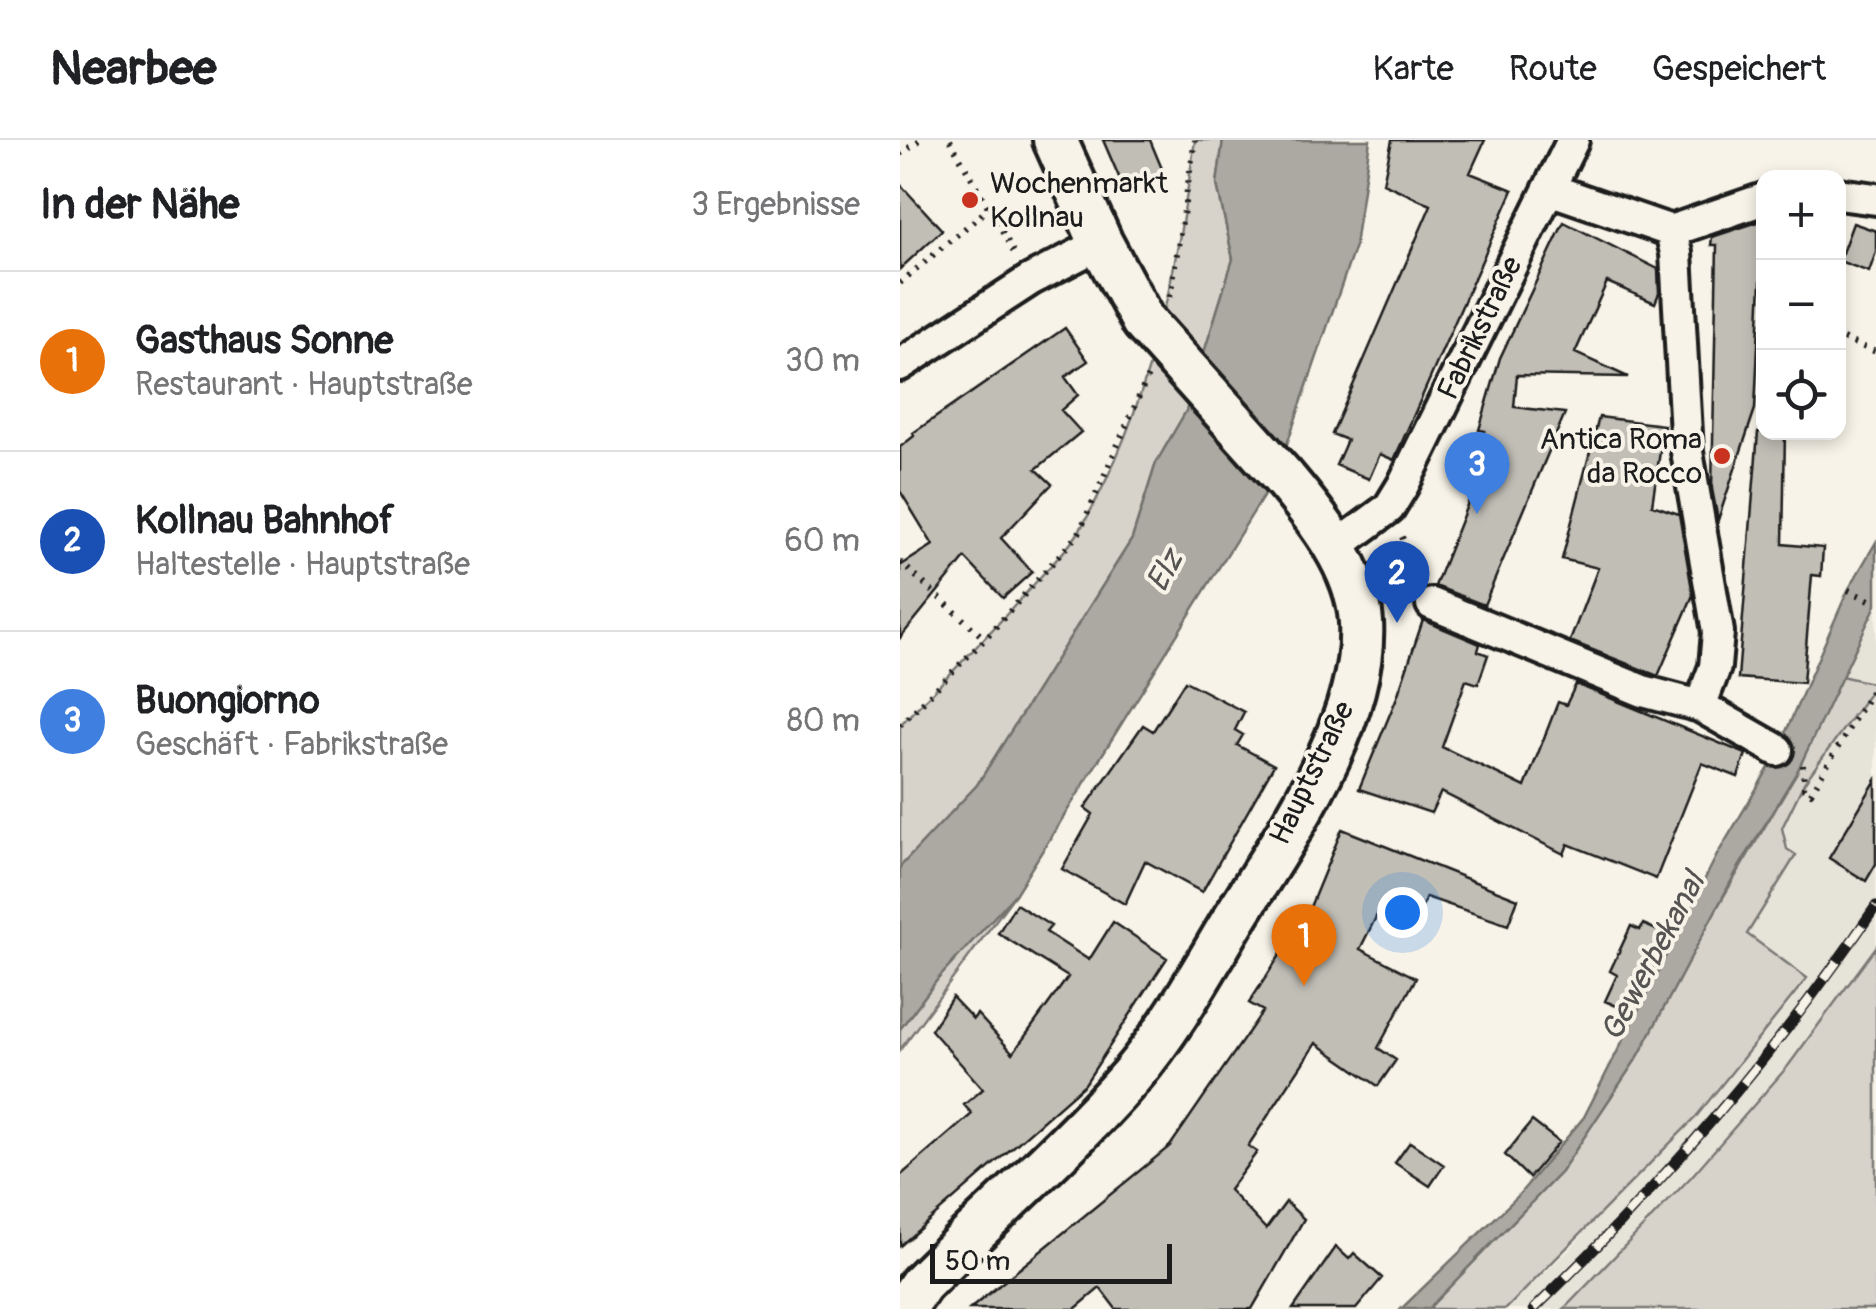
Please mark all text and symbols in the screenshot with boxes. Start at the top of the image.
text: Nearbee [50,39,216,99]
text: Karte [1373,47,1454,91]
text: Route [1509,47,1597,91]
text: Gespeichert [1652,47,1826,91]
place label: Wochenmarkt Kollnau [990,165,1169,236]
map controls [1756,170,1846,440]
button: + [1756,170,1846,260]
text: In der Nähe [40,179,239,231]
text: 3 Ergebnisse [691,185,860,225]
marker: Wochenmarkt Kollnau [959,189,981,211]
street label: Fabrikstraße [1429,250,1531,406]
button: − [1756,260,1846,350]
text: Gasthaus Sonne [135,317,393,365]
text: 1 [66,341,79,381]
text: 30 m [785,341,860,381]
button: locate [1756,350,1846,440]
text: Restaurant · Hauptstraße [135,365,472,405]
place label: Antica Roma da Rocco [1540,421,1702,492]
pin: 3 [1444,432,1510,514]
marker: Antica Roma da Rocco [1711,445,1733,467]
text: Kollnau Bahnhof [135,497,394,545]
text: 2 [64,521,81,561]
text: 60 m [784,521,860,561]
water label: Elz [1138,540,1195,599]
pin: 2 [1364,540,1430,623]
text: Haltestelle · Hauptstraße [135,545,470,585]
text: Buongiorno [135,677,320,725]
street label: Hauptstraße [1261,695,1363,851]
text: 3 [64,701,81,741]
text: 80 m [787,701,860,741]
text: Geschäft · Fabrikstraße [135,725,448,765]
water label: Gewerbekanal [1592,863,1716,1048]
your location [1377,887,1428,938]
pin: 1 [1272,904,1336,986]
scale bar [930,1239,1172,1284]
text: 50 m [945,1244,1010,1279]

